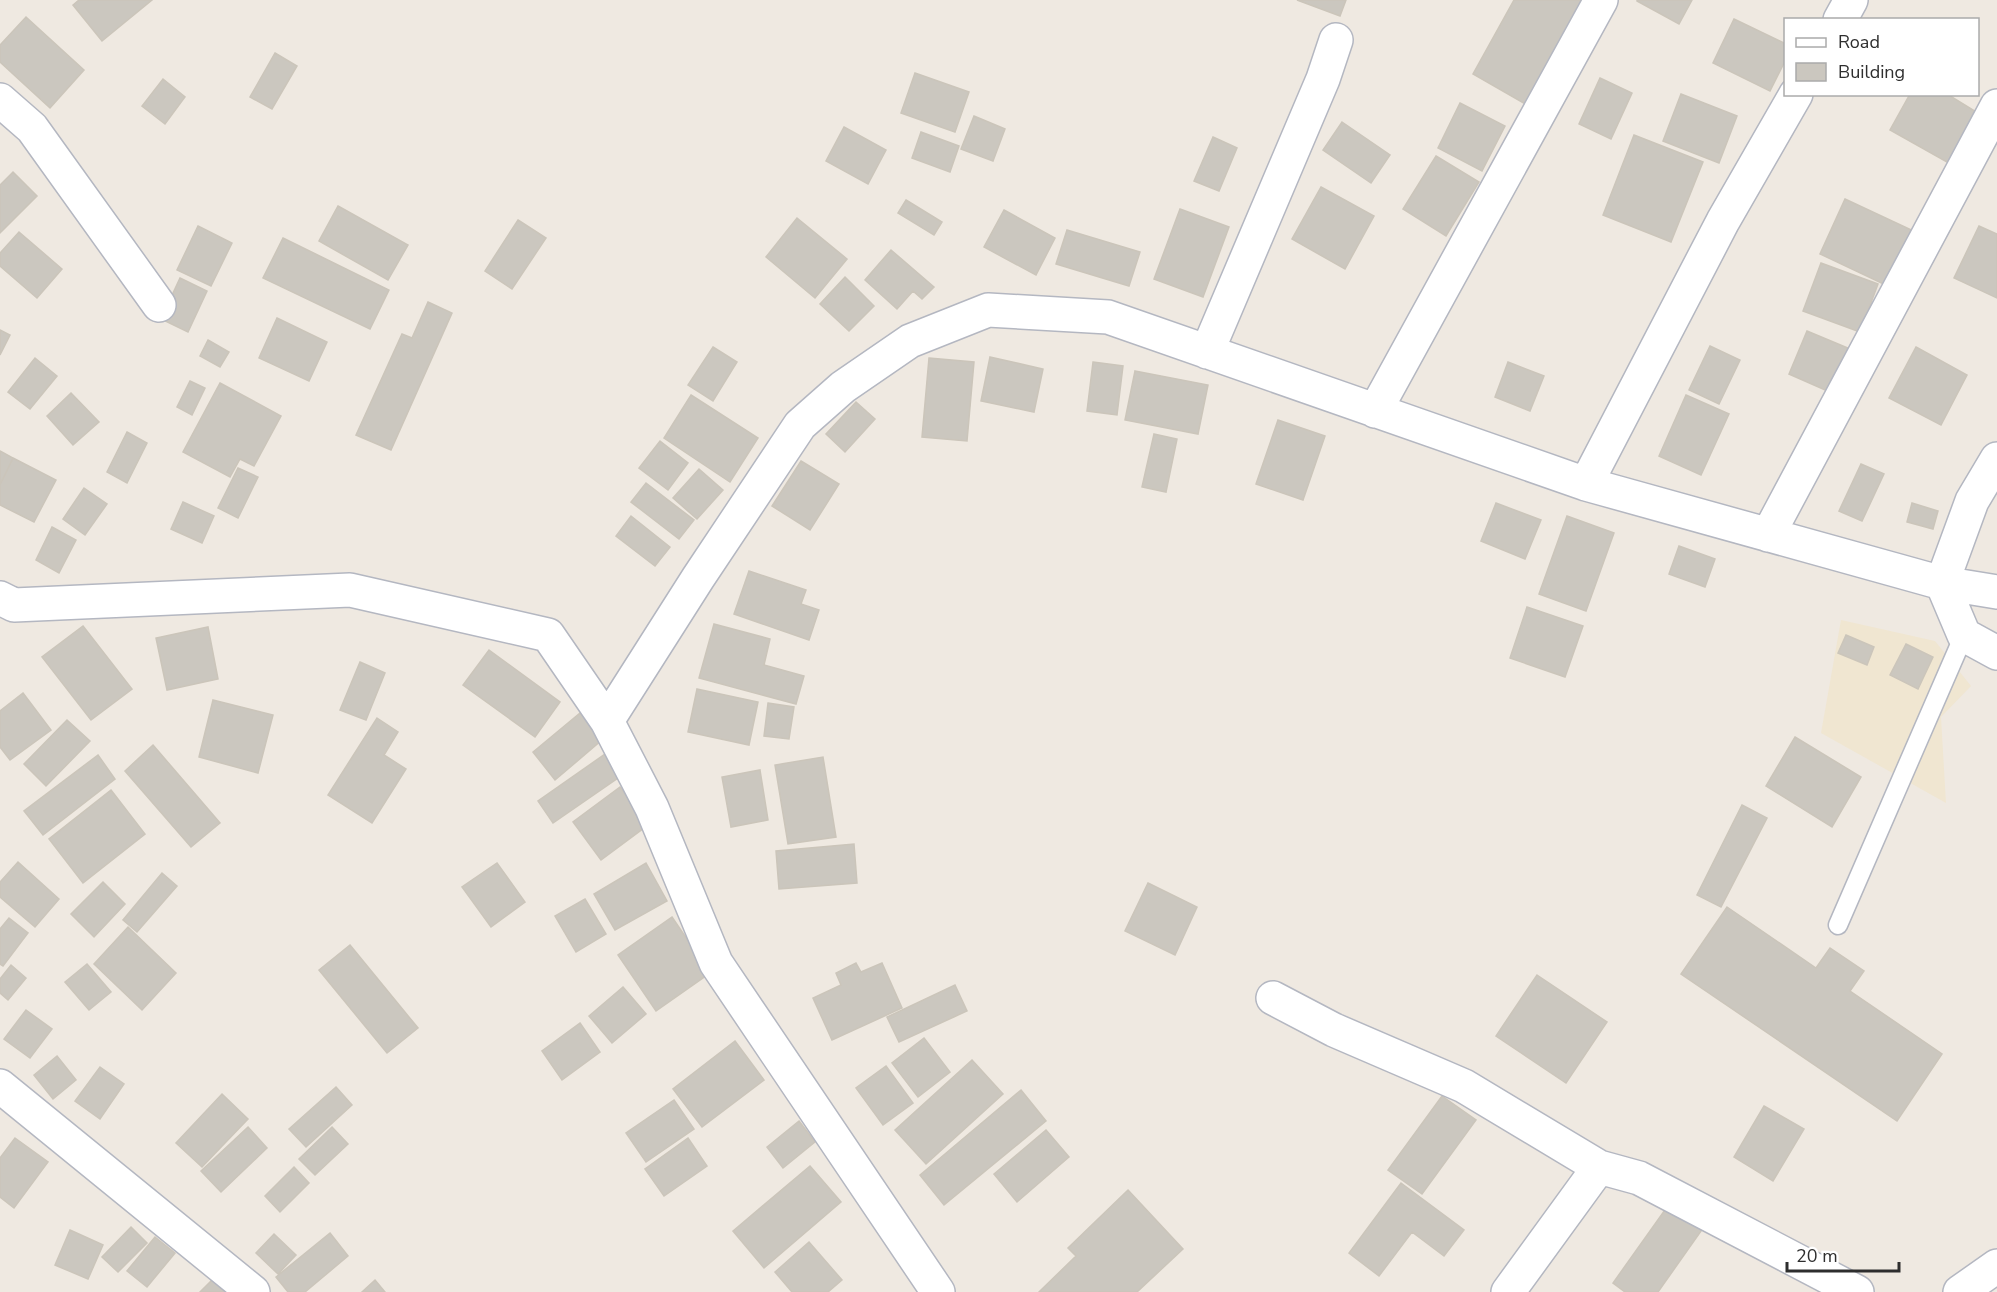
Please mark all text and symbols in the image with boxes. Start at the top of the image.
legend [1784,18,1979,96]
text: Road [1838,30,1880,54]
text: Building [1838,60,1905,84]
scale bar [1787,1235,1900,1273]
text: 20 m [1796,1244,1838,1268]

